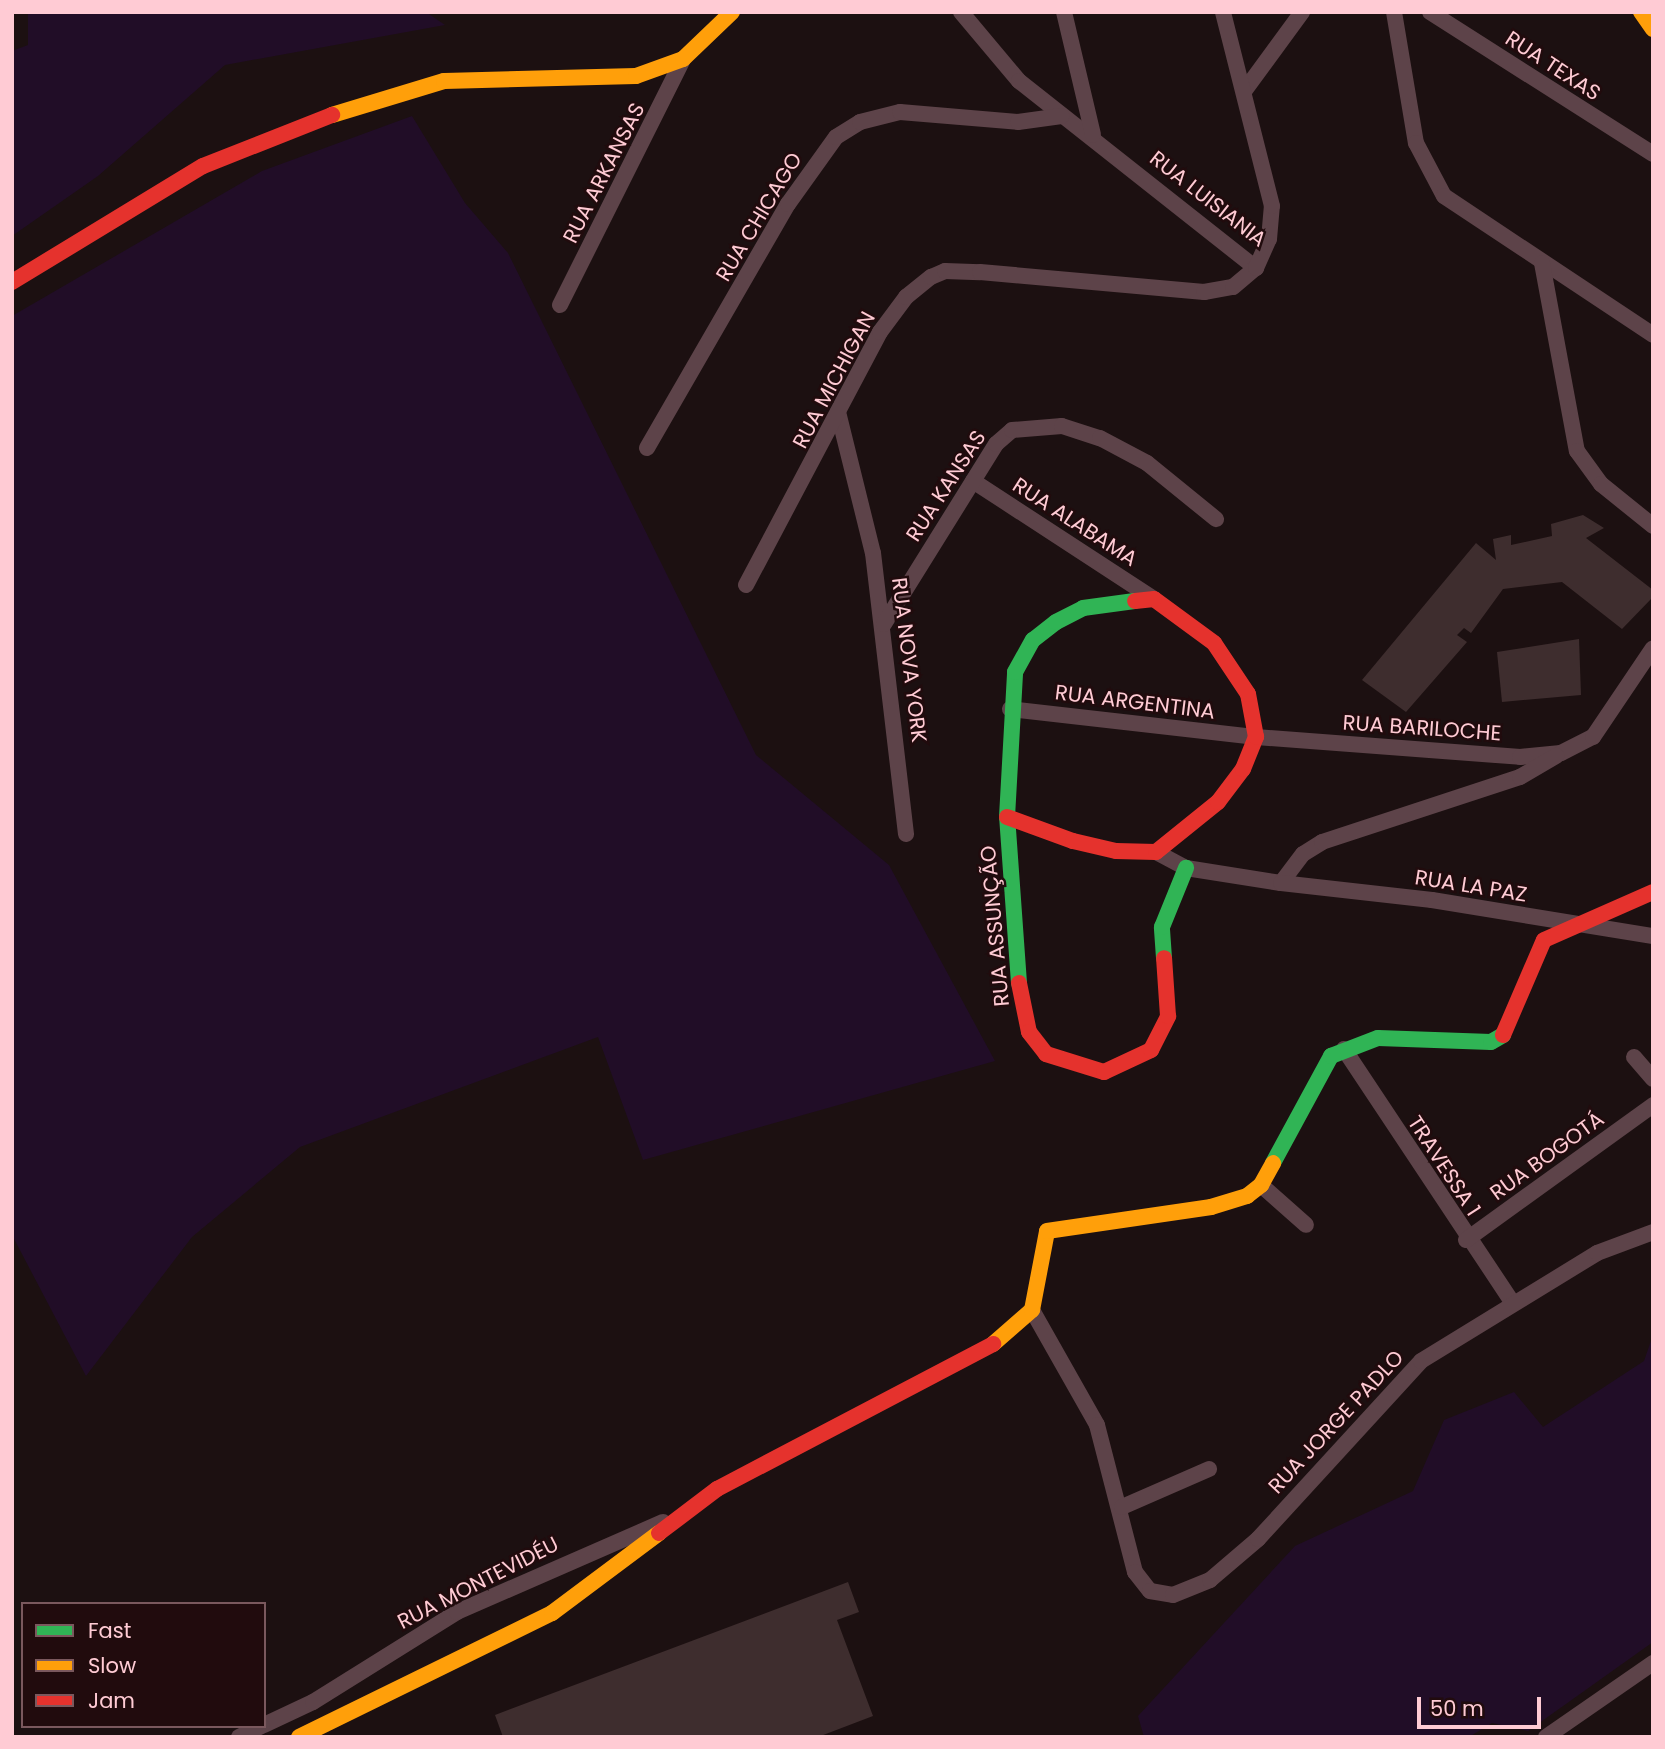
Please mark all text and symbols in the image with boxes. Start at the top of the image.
street label: RUA TEXAS [1501,26,1605,106]
street label: RUA ARKANSAS [558,99,650,247]
street label: RUA LUISIANIA [1145,146,1271,252]
street label: RUA CHICAGO [711,148,807,286]
street label: RUA MICHIGAN [787,307,881,453]
street label: RUA KANSAS [901,426,991,546]
street label: RUA ALABAMA [1008,472,1142,572]
street label: RUA NOVA YORK [886,576,932,744]
street label: RUA ARGENTINA [1054,680,1216,724]
street label: RUA BARILOCHE [1342,710,1502,746]
street label: RUA ASSUNÇÃO [975,845,1015,1007]
street label: RUA LA PAZ [1413,865,1529,907]
street label: RUA BOGOTÁ [1485,1106,1609,1206]
street label: TRAVESSA 1 [1402,1111,1486,1221]
street label: RUA JORGE PADLO [1263,1345,1409,1499]
street label: RUA MONTEVIDÉU [393,1532,563,1634]
legend [21,1602,266,1728]
text: Fast [88,1616,131,1645]
text: Slow [88,1651,136,1680]
scale bar [1420,1682,1544,1726]
text: Jam [88,1686,135,1715]
text: 50 m [1430,1694,1484,1723]

